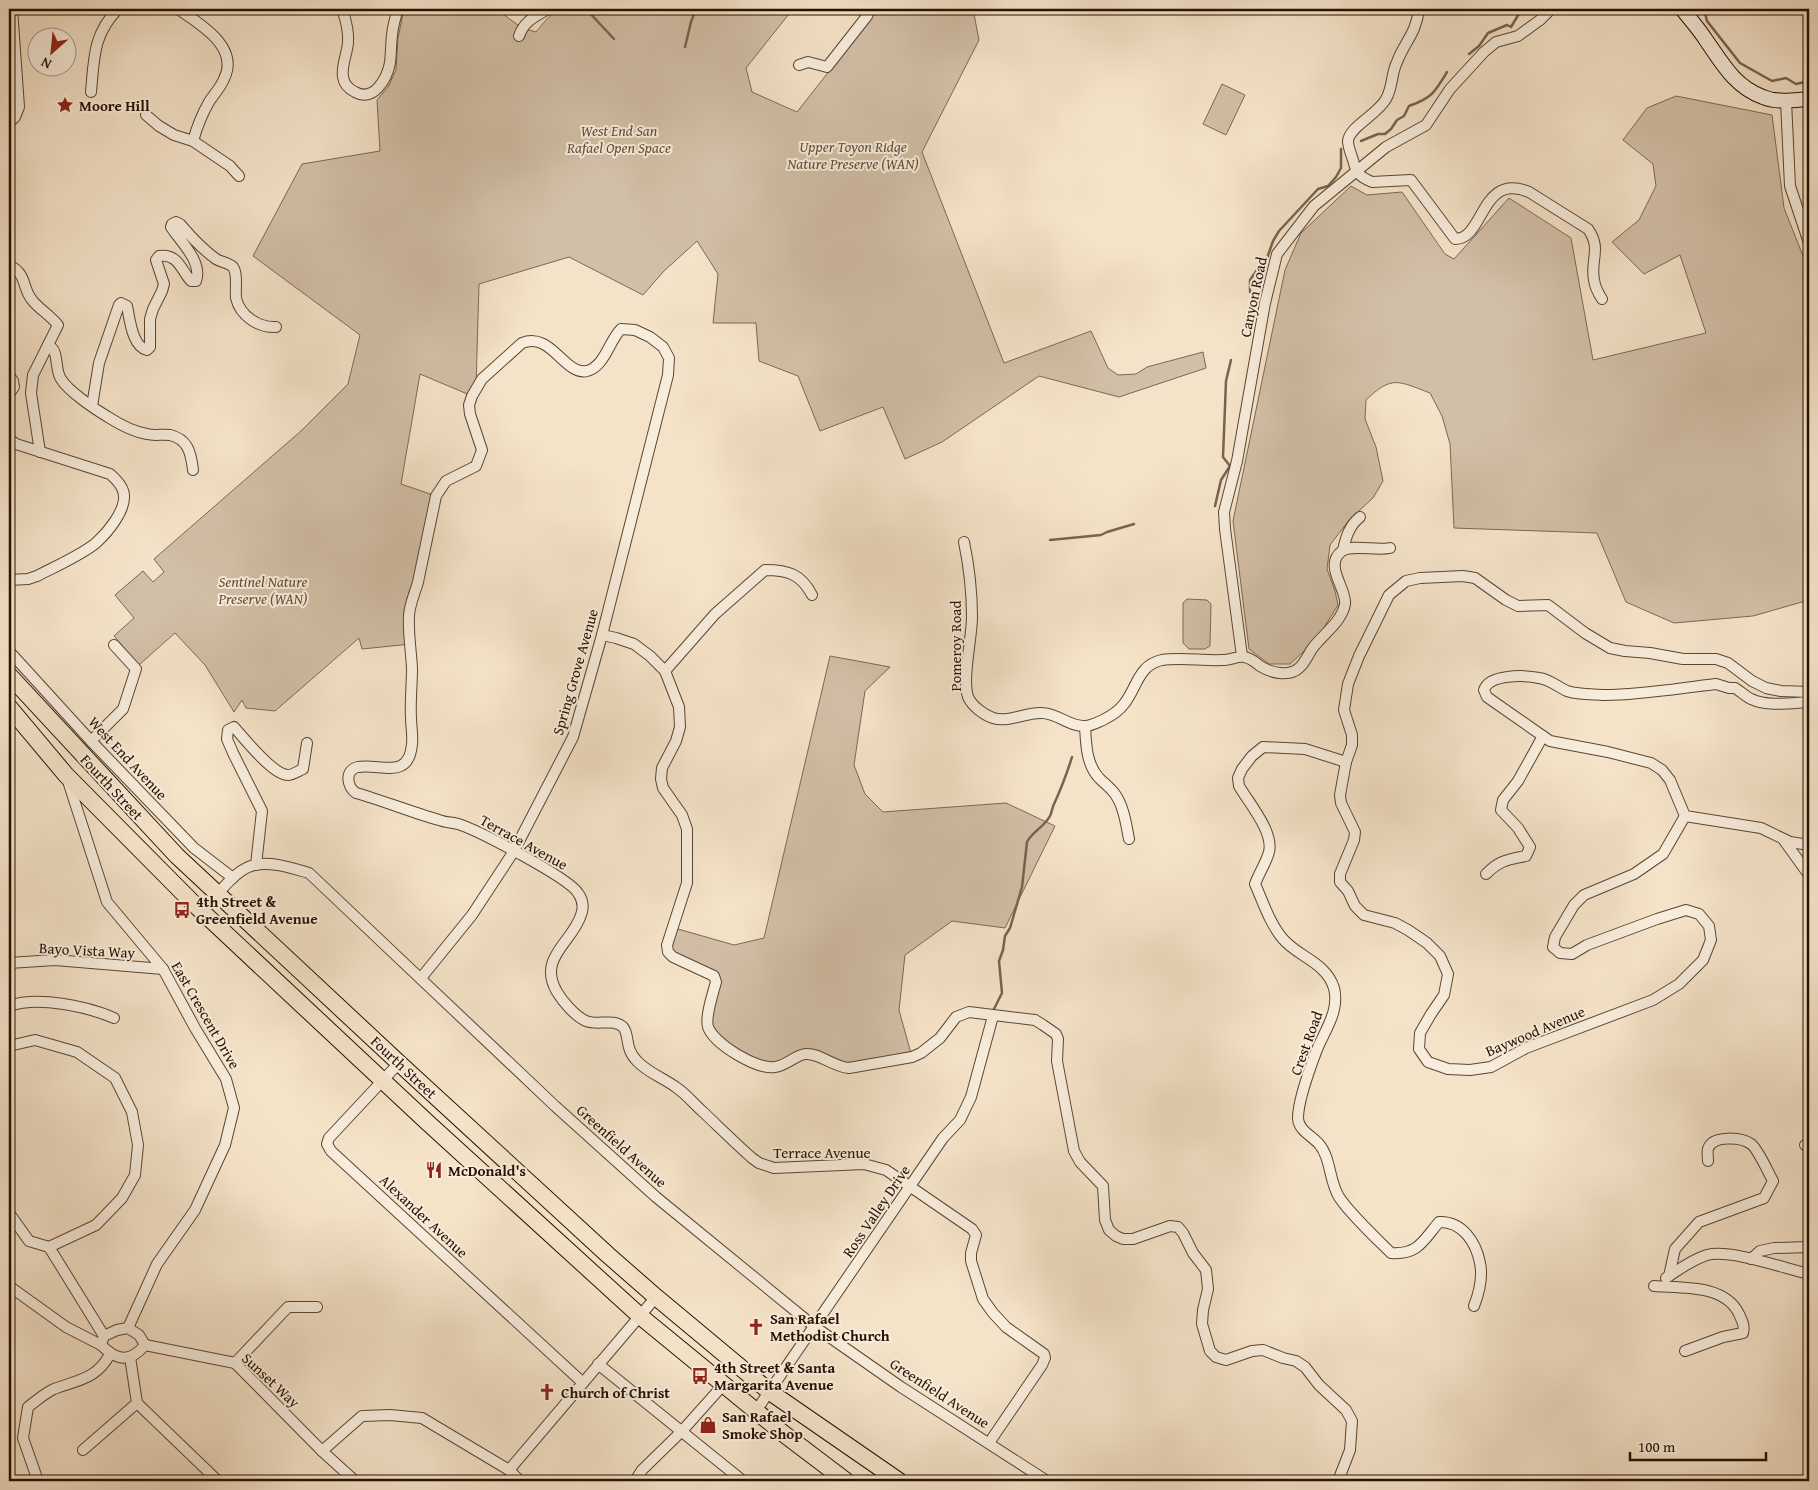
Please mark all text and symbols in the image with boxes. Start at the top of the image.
north arrow [28,28,78,78]
text: N [37,52,55,75]
place icon: Moore Hill [55,95,75,115]
place label: Moore Hill [79,95,150,116]
park label: West End San Rafael Open Space [566,120,671,158]
park label: Upper Toyon Ridge Nature Preserve (WAN) [787,136,919,174]
street label: Canyon Road [1234,255,1272,339]
park label: Sentinel Nature Preserve (WAN) [218,571,308,609]
street label: Pomeroy Road [945,601,966,691]
street label: Spring Grove Avenue [547,606,603,738]
street label: West End Avenue [84,712,172,804]
street label: Fourth Street [76,749,149,825]
street label: Terrace Avenue [476,809,572,875]
place label: 4th Street & Greenfield Avenue [196,891,318,929]
bus stop icon: 4th Street & Greenfield Avenue [172,900,192,920]
street label: Bayo Vista Way [38,937,136,963]
street label: East Crescent Drive [167,957,245,1073]
street label: Baywood Avenue [1482,1001,1588,1061]
street label: Crest Road [1285,1008,1327,1078]
street label: Fourth Street [366,1031,442,1104]
street label: Greenfield Avenue [572,1100,672,1192]
street label: Terrace Avenue [773,1142,871,1163]
restaurant icon: McDonald's [424,1160,444,1180]
place label: McDonald's [448,1160,526,1181]
street label: Ross Valley Drive [837,1161,915,1261]
street label: Alexander Avenue [375,1169,473,1263]
place label: San Rafael Methodist Church [770,1308,890,1346]
church icon: San Rafael Methodist Church [746,1317,766,1337]
street label: Sunset Way [237,1348,305,1413]
street label: Greenfield Avenue [886,1353,994,1433]
place label: 4th Street & Santa Margarita Avenue [714,1357,835,1395]
bus stop icon: 4th Street & Santa Margarita Avenue [690,1366,710,1386]
church icon: Church of Christ [537,1382,557,1402]
place label: Church of Christ [561,1382,670,1403]
place label: San Rafael Smoke Shop [722,1406,803,1444]
shop icon: San Rafael Smoke Shop [698,1415,718,1435]
scale bar [1630,1430,1767,1462]
text: 100 m [1638,1436,1676,1457]

